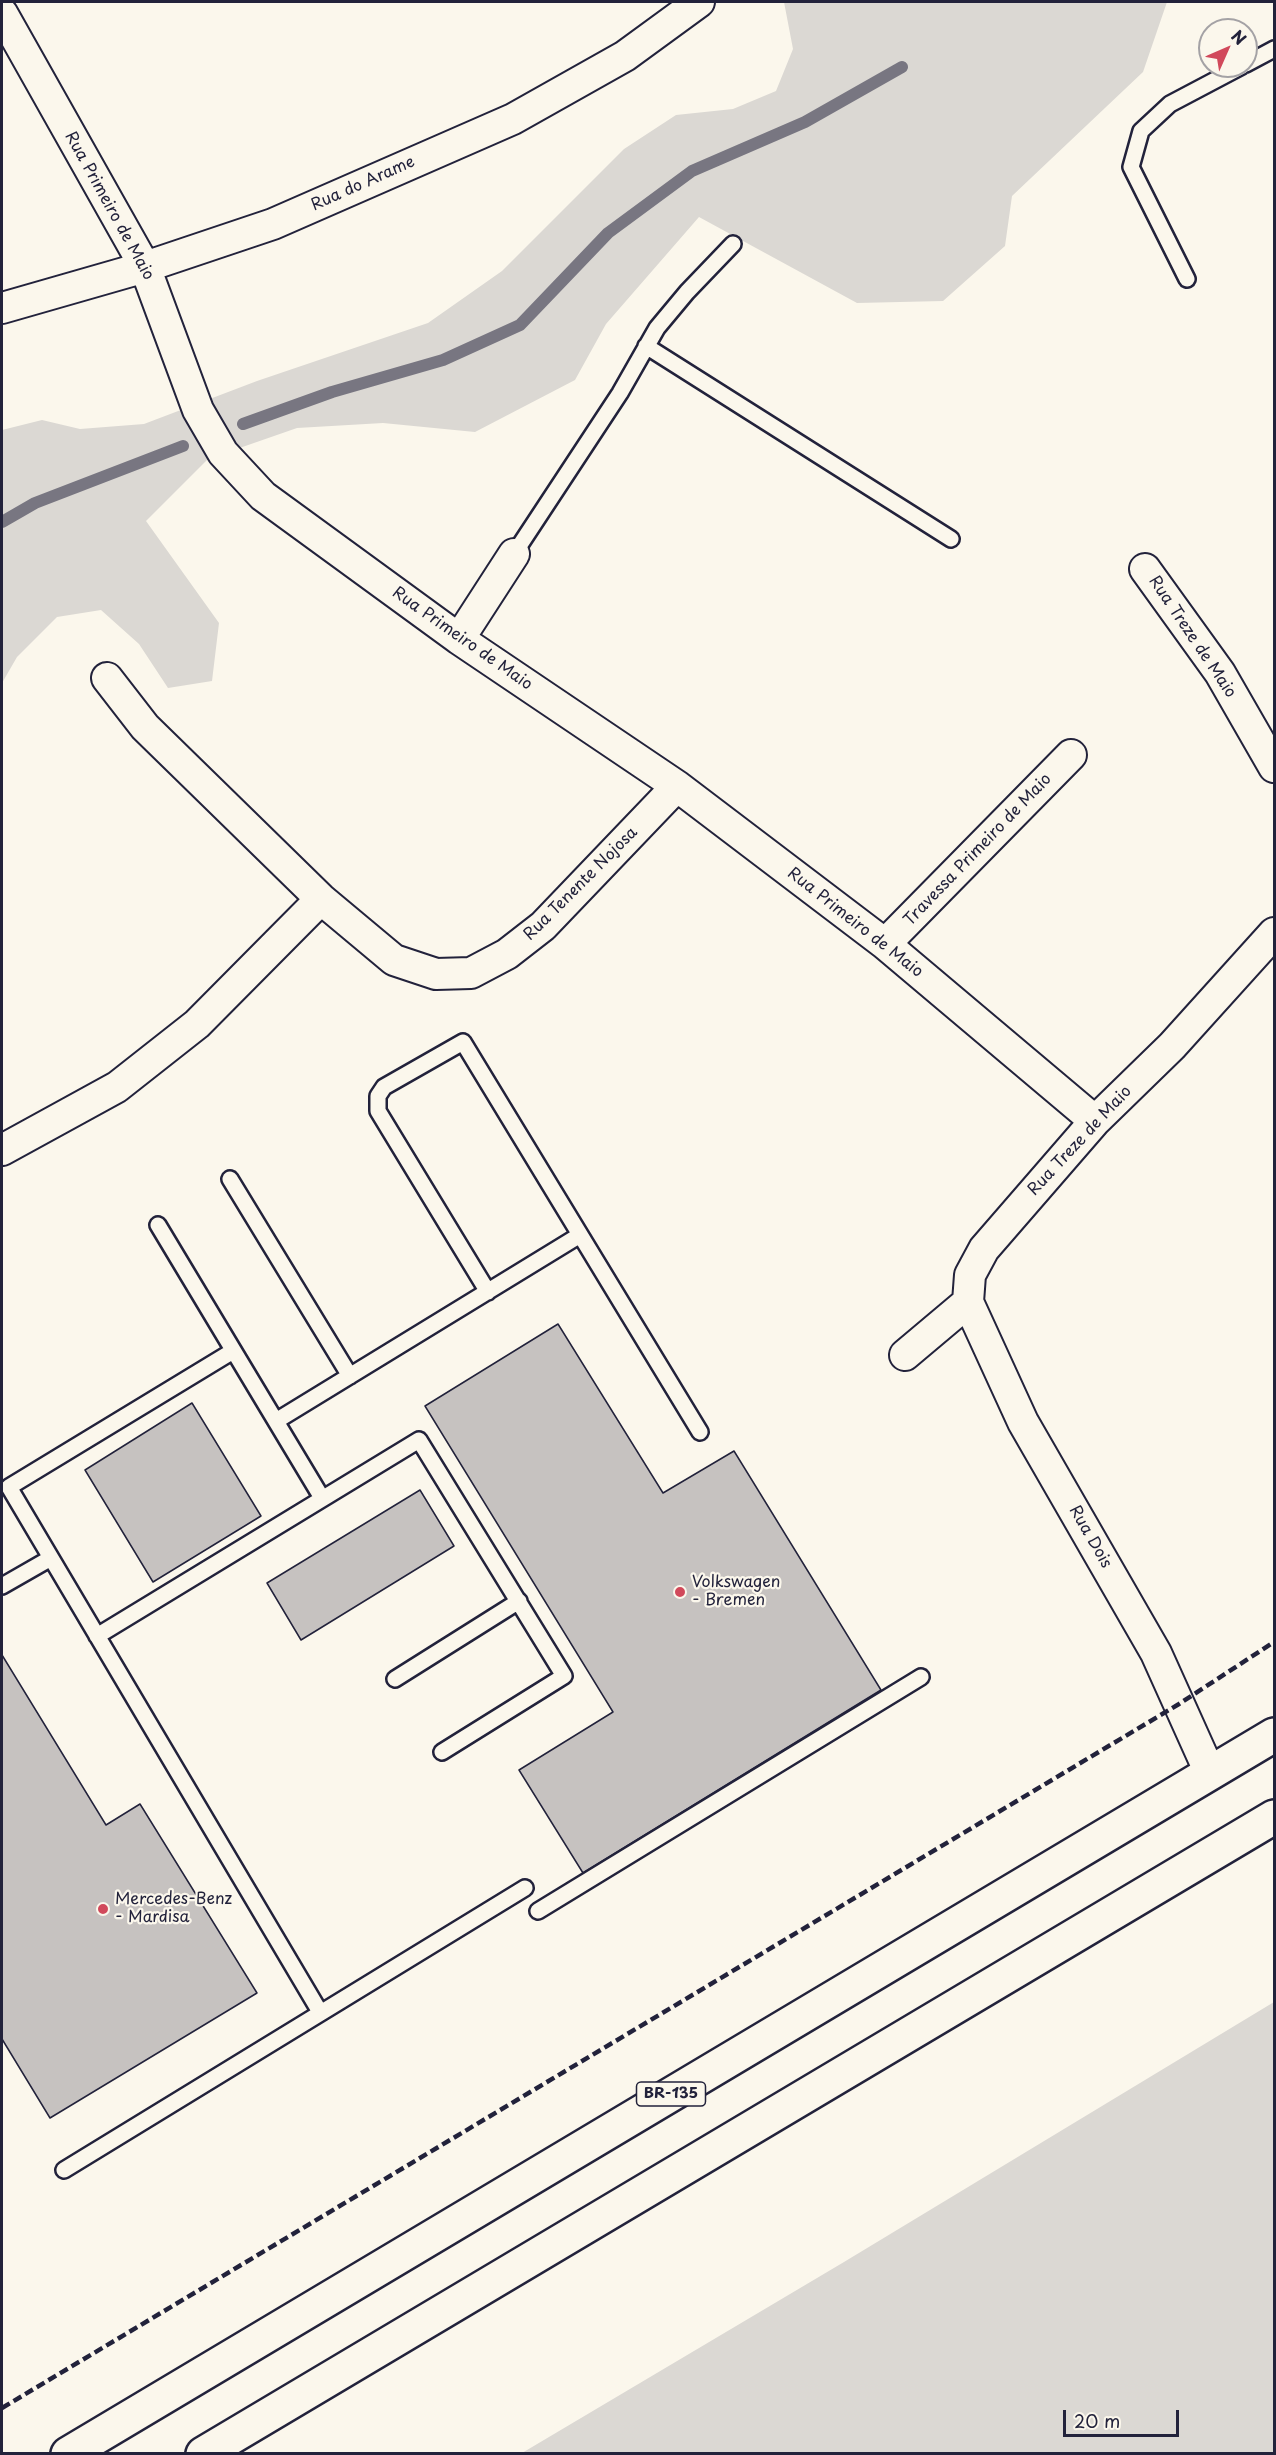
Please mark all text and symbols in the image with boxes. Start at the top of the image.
north arrow [1198,18,1258,78]
text: N [1226,24,1252,50]
street label: Rua Primeiro de Maio [60,128,158,284]
street label: Rua do Arame [308,153,418,215]
street label: Rua Treze de Maio [1144,572,1240,702]
street label: Rua Primeiro de Maio [388,583,536,695]
street label: Travessa Primeiro de Maio [900,770,1056,930]
street label: Rua Tenente Nojosa [520,823,642,945]
street label: Rua Primeiro de Maio [783,864,927,982]
street label: Rua Treze de Maio [1024,1082,1136,1200]
street label: Rua Dois [1064,1502,1116,1572]
place label: Volkswagen - Bremen [692,1573,780,1611]
marker: Volkswagen - Bremen [673,1585,687,1599]
place label: Mercedes-Benz - Mardisa [115,1890,232,1928]
marker: Mercedes-Benz - Mardisa [96,1902,110,1916]
road number: BR-135 [636,2082,706,2106]
scale bar [1066,2398,1182,2436]
text: 20 m [1074,2407,1120,2434]

